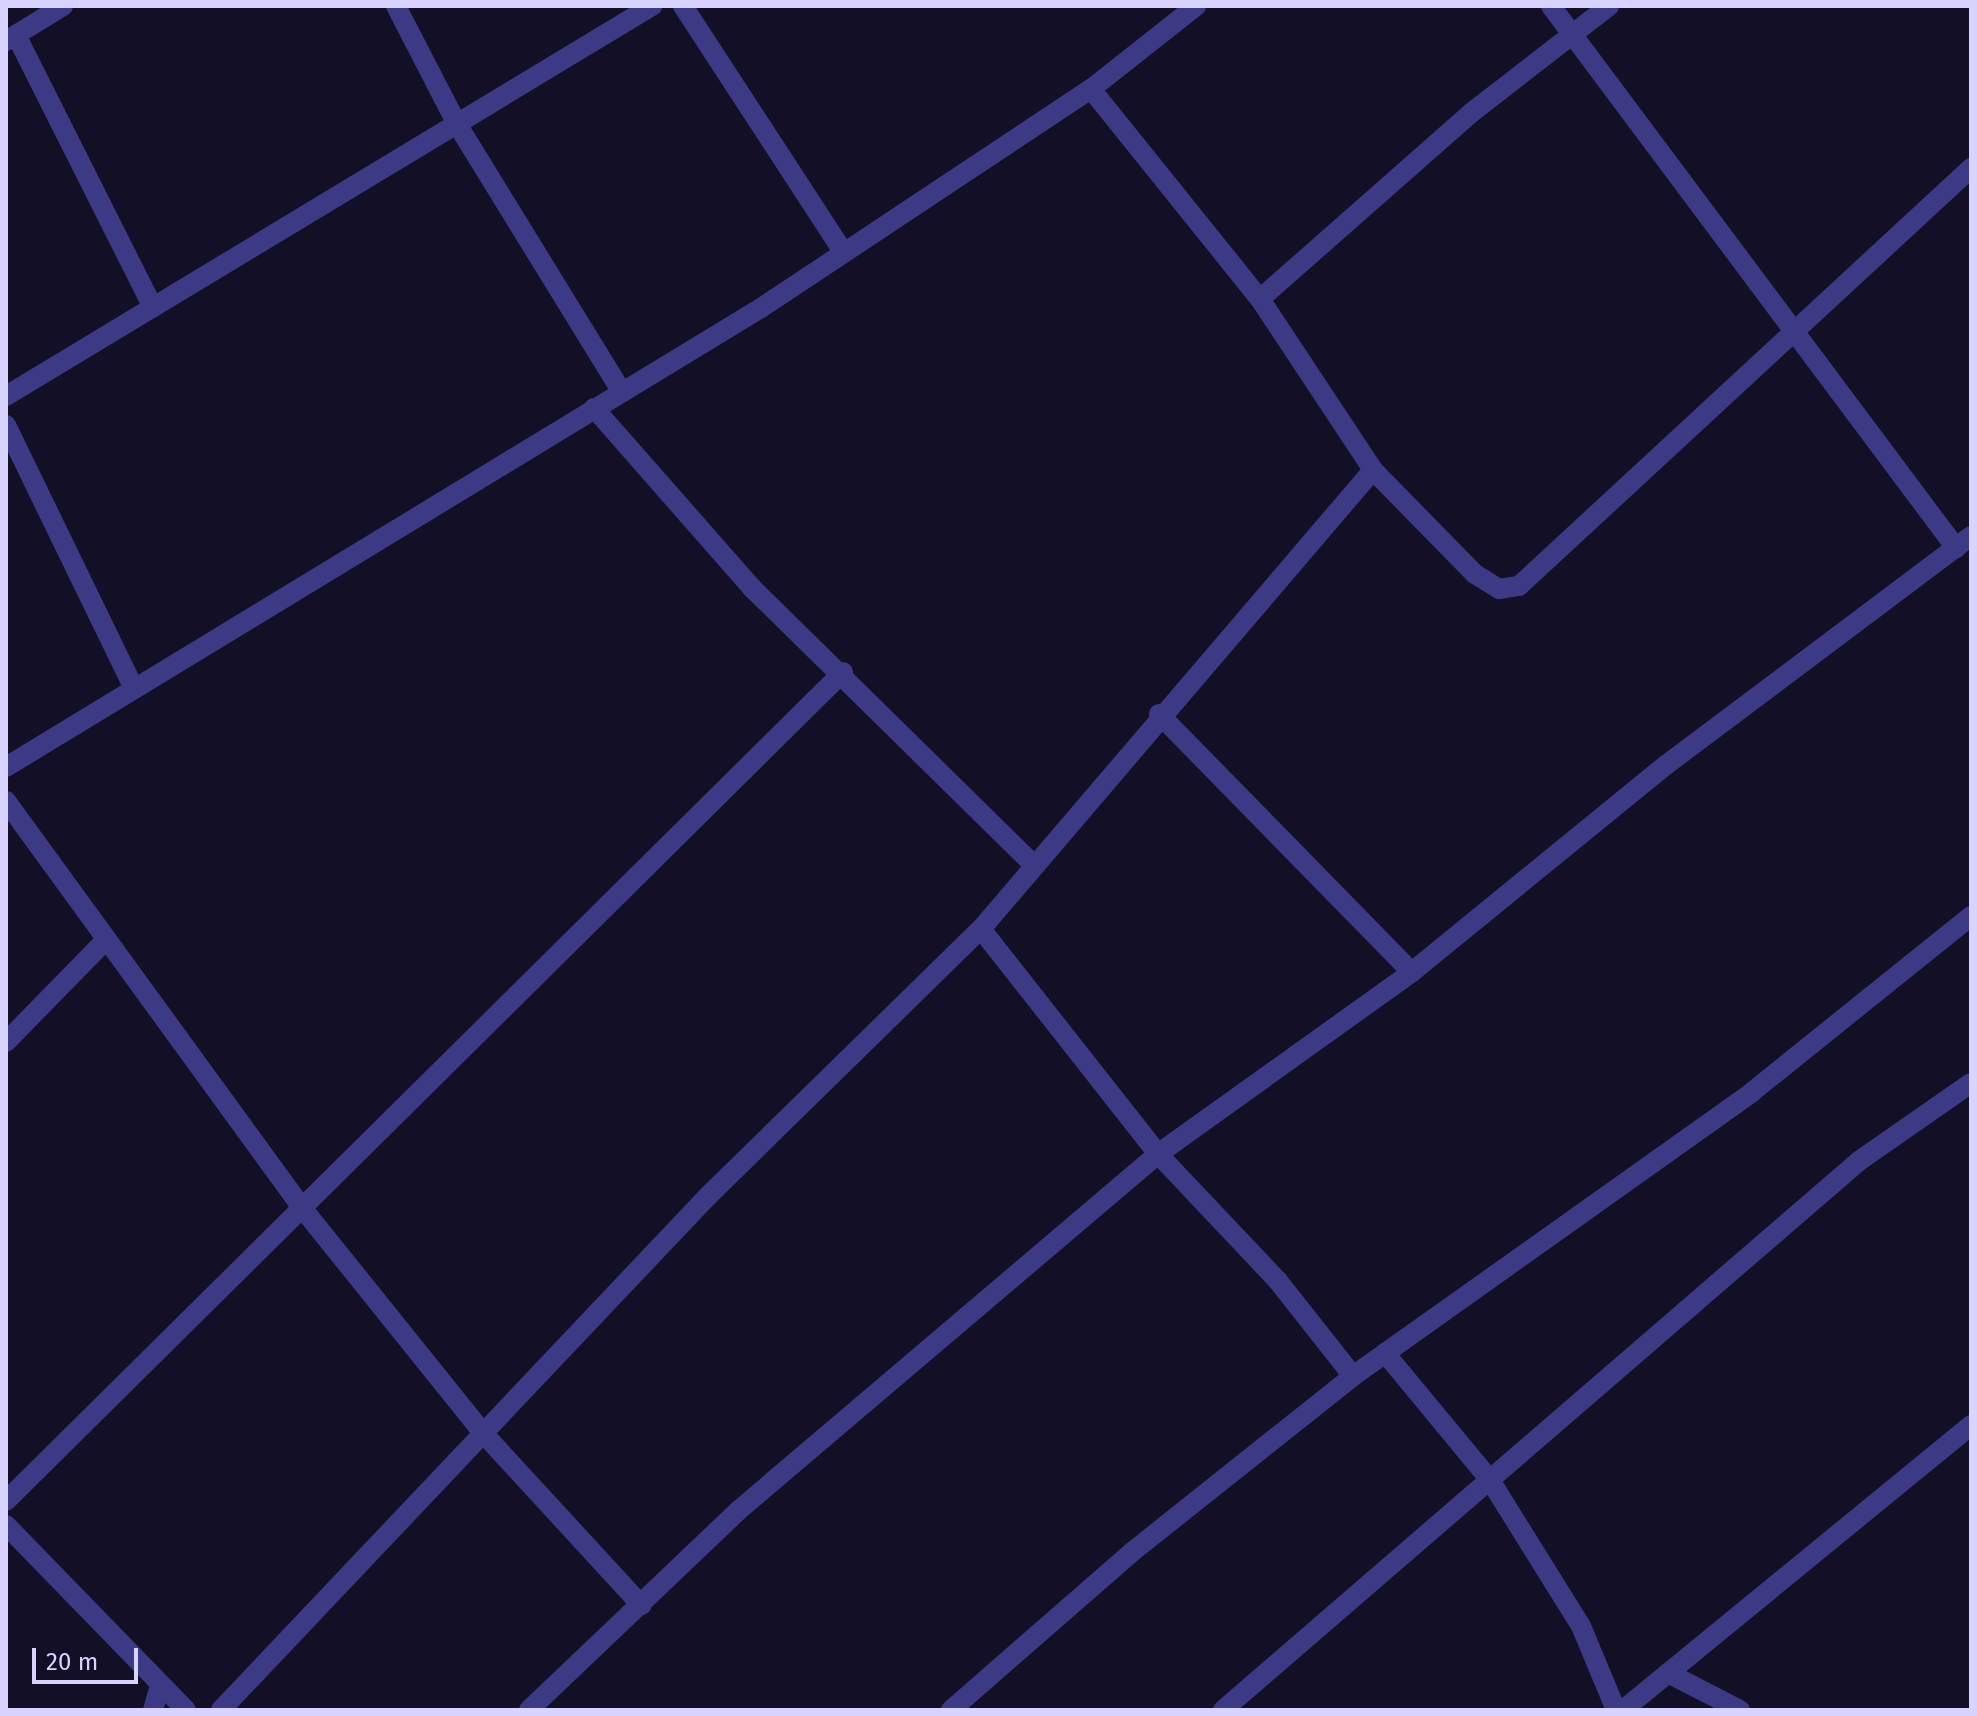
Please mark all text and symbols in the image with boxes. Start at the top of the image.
scale bar [36,1632,142,1682]
text: 20 m [46,1648,98,1676]

